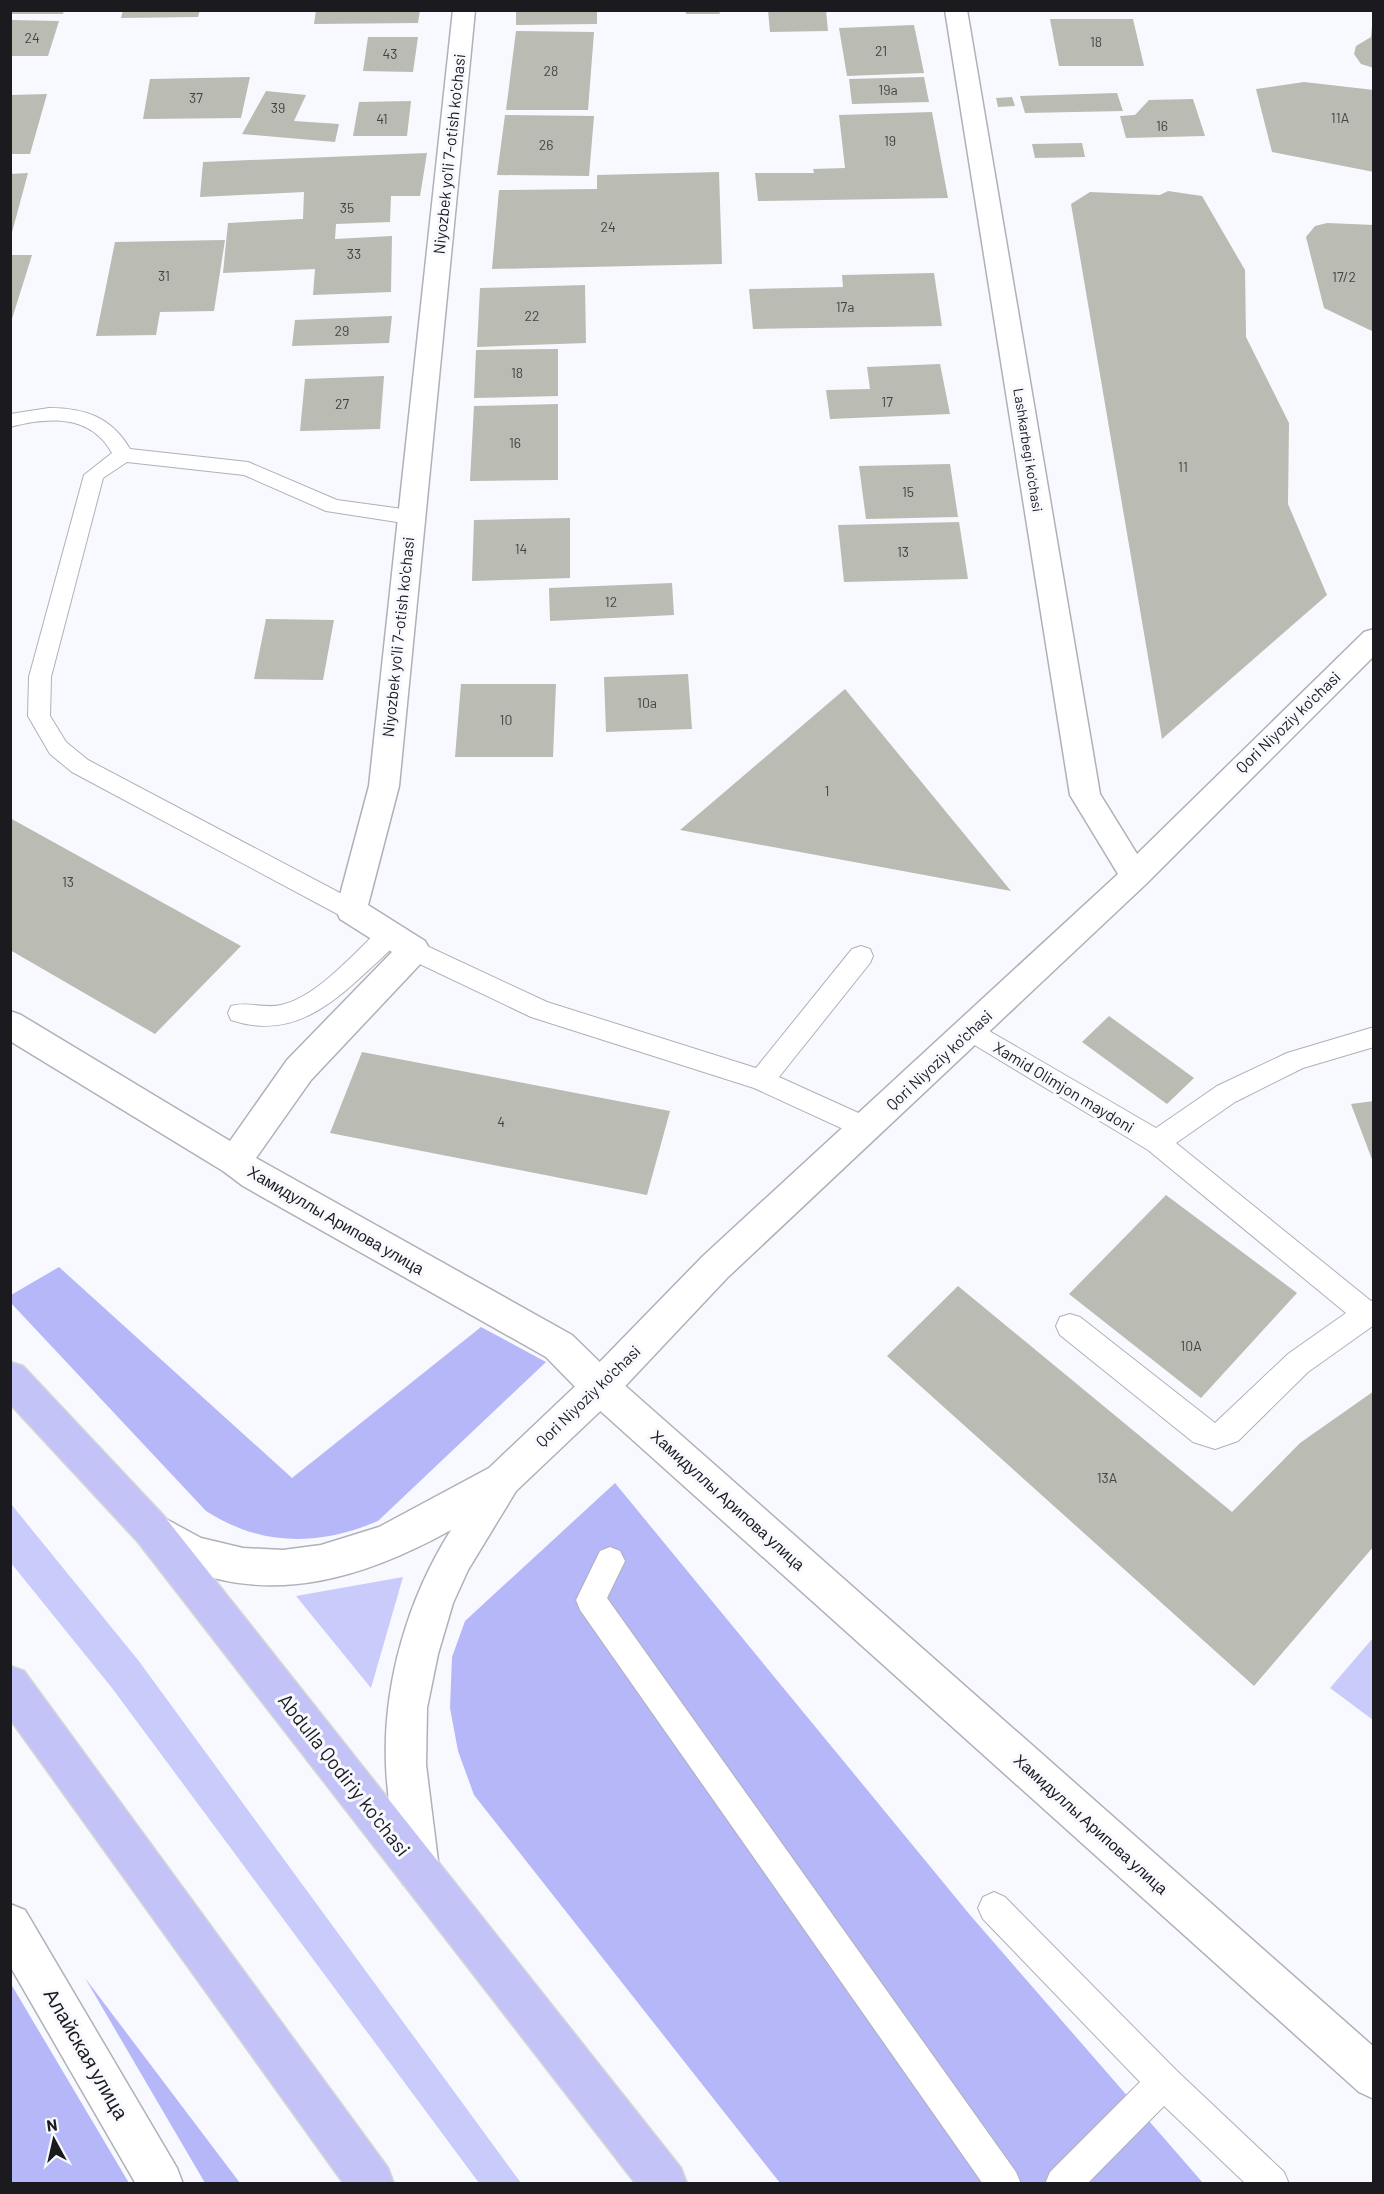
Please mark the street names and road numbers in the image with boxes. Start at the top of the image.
street label: Niyozbek yo'li 7-otish ko'chasi [429,53,468,255]
street label: Lashkarbegi ko'chasi [1010,387,1047,513]
street label: Niyozbek yo'li 7-otish ko'chasi [378,536,417,738]
street label: Qori Niyoziy ko'chasi [1231,667,1344,776]
street label: Qori Niyoziy ko'chasi [882,1006,996,1114]
street label: Xamid Olimjon maydoni [990,1037,1138,1136]
street label: Хамидуллы Арипова улица [245,1161,428,1278]
street label: Qori Niyoziy ko'chasi [531,1341,644,1450]
street label: Хамидуллы Арипова улица [648,1426,809,1574]
street label: Abdulla Qodiriy ko'chasi [274,1688,416,1861]
street label: Хамидуллы Арипова улица [1011,1750,1172,1898]
street label: Алайская улица [40,1984,135,2124]

